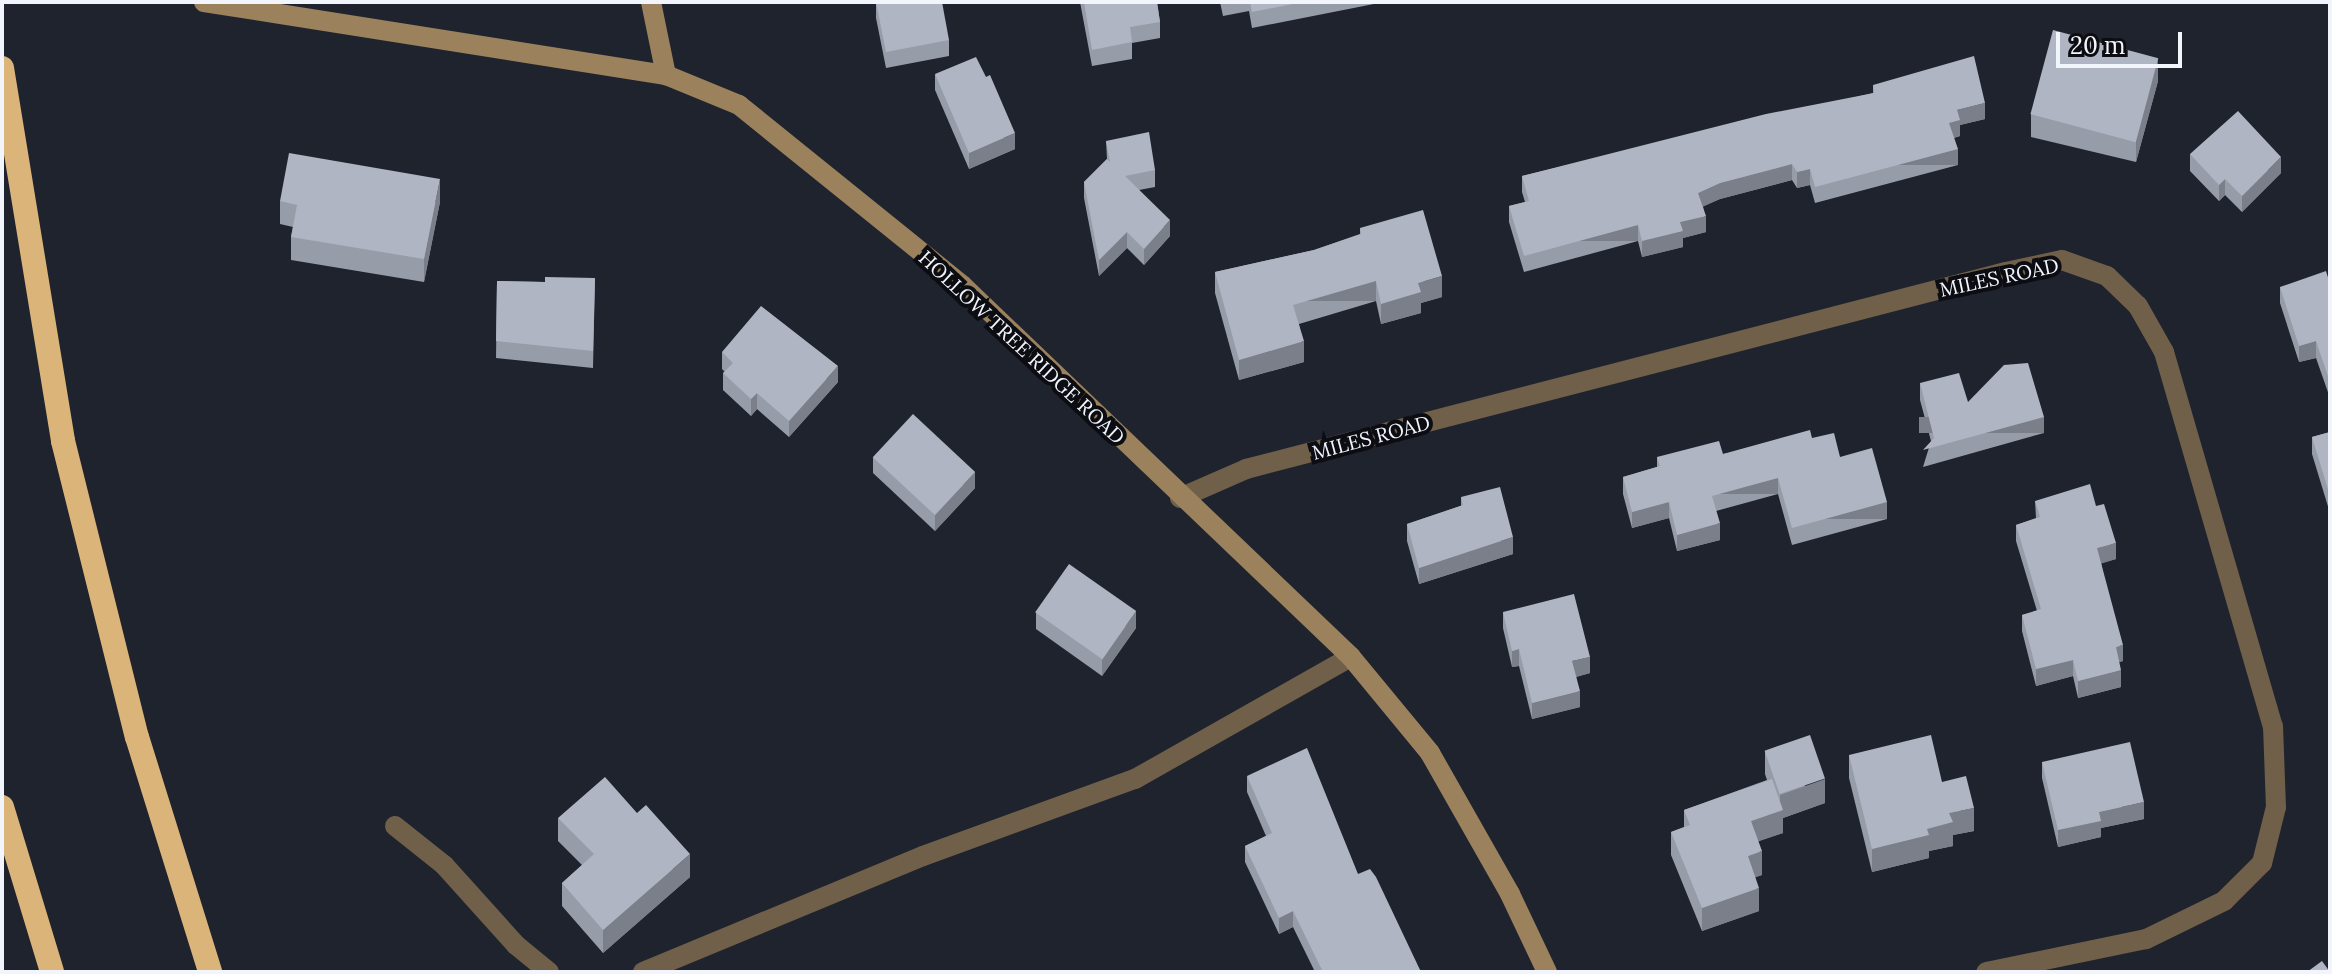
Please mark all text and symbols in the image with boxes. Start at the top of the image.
scale bar [2060,16,2186,66]
text: 20 m [2070,30,2126,61]
street label: HOLLOW TREE RIDGE ROAD [914,245,1130,449]
street label: MILES ROAD [1937,253,2061,301]
street label: MILES ROAD [1309,410,1433,464]

